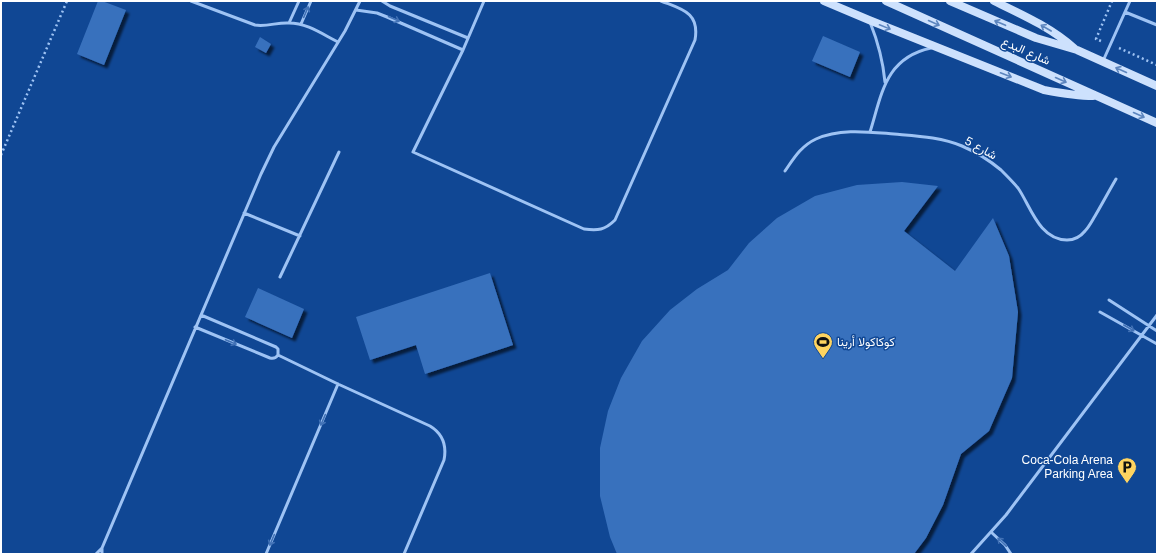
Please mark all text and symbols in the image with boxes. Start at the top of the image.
one-way arrow [303,7,310,19]
one-way arrow [387,16,399,24]
one-way arrow [995,19,1007,26]
one-way arrow [928,20,940,27]
one-way arrow [1040,23,1052,31]
one-way arrow [879,24,891,31]
street label: شارع البدع [999,34,1052,70]
one-way arrow [1116,66,1128,73]
one-way arrow [1000,72,1012,79]
one-way arrow [1055,77,1067,84]
one-way arrow [1133,112,1145,119]
street label: شارع 5 [962,134,999,164]
one-way arrow [1123,324,1134,332]
sports icon: كوكاكولا أرينا [812,331,834,359]
place label: كوكاكولا أرينا [837,335,895,350]
one-way arrow [225,339,237,346]
one-way arrow [319,414,326,426]
place label: Coca-Cola Arena Parking Area [1022,453,1113,481]
parking icon: Coca-Cola Arena Parking Area [1116,456,1138,484]
one-way arrow [268,533,275,545]
one-way arrow [997,538,1007,547]

